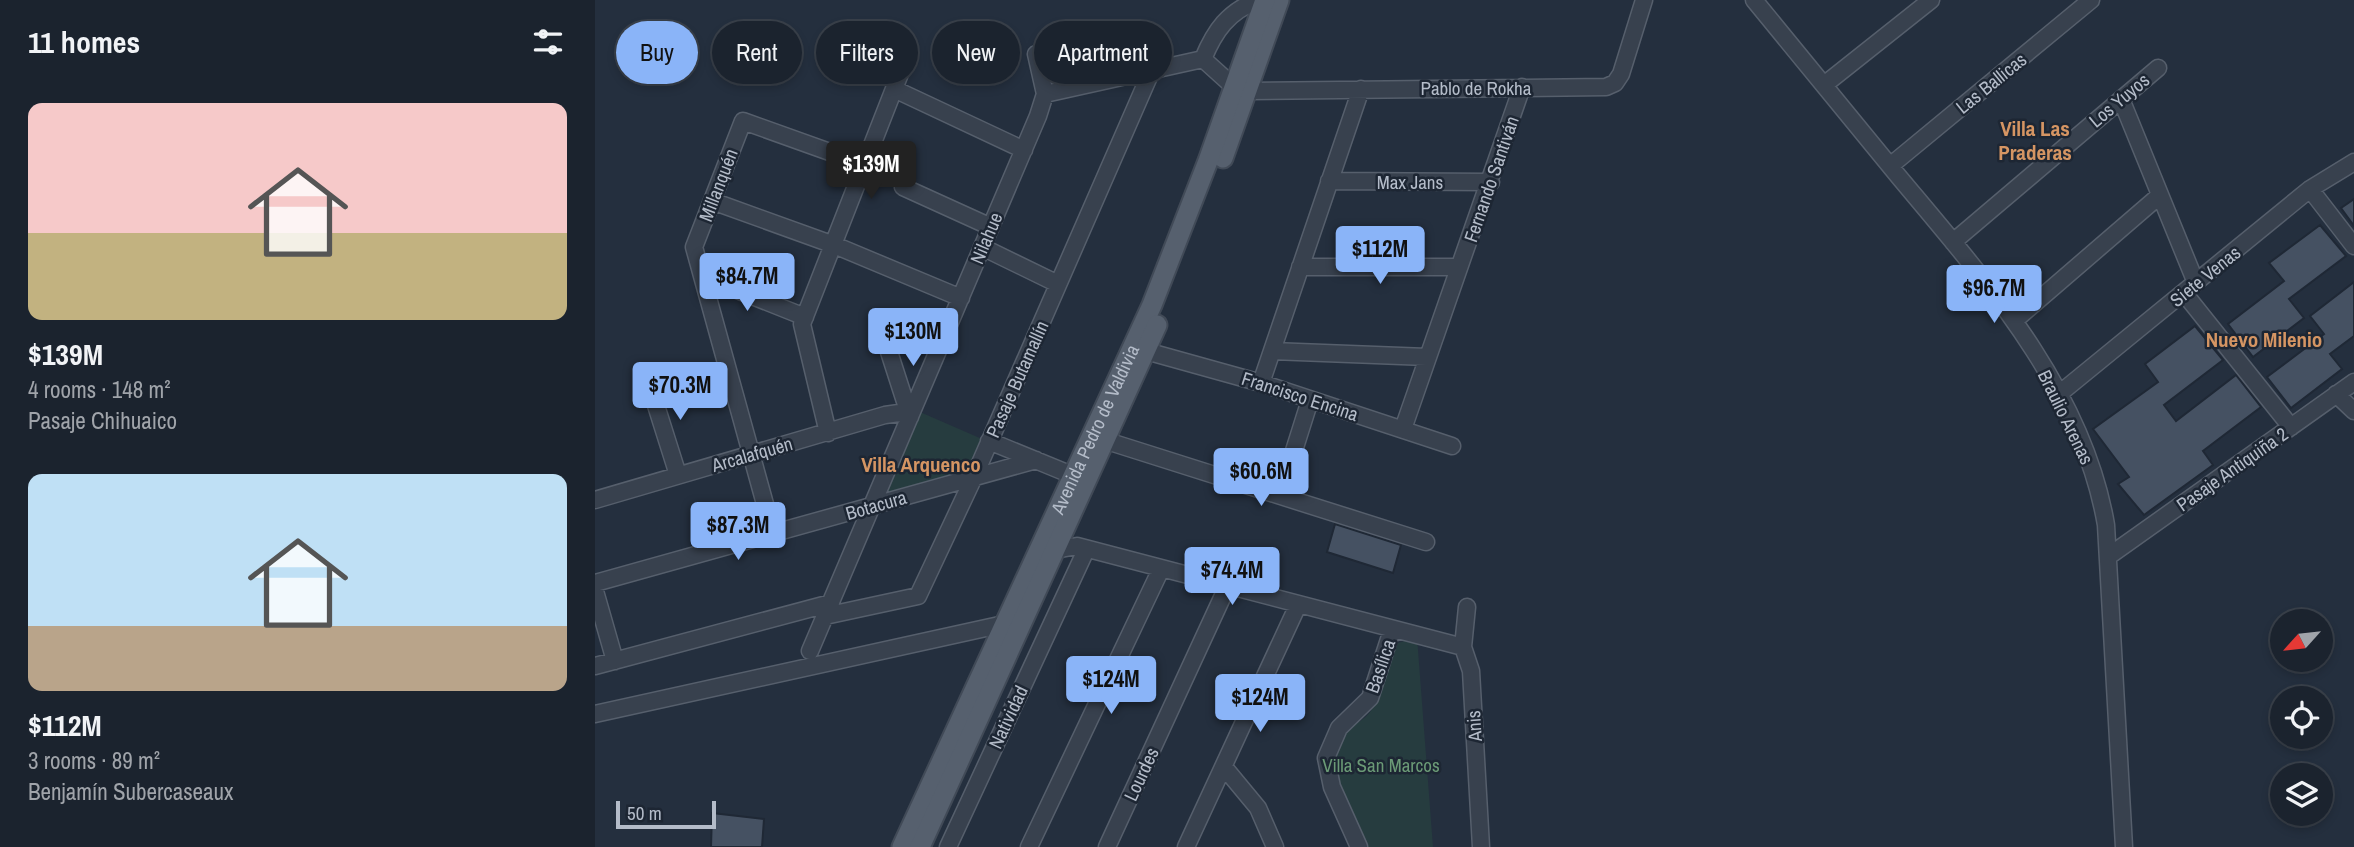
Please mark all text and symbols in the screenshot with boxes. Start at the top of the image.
chip: Buy [616,21,698,84]
chip: Rent [712,21,802,84]
chip: Filters [816,21,918,84]
chip: New [932,21,1020,84]
chip: Apartment [1034,21,1172,84]
text: 11 homes [28,22,140,62]
icon: filters [529,23,567,61]
street label: Las Ballicas [1950,46,2032,120]
street label: Los Yuyos [2083,67,2155,133]
street label: Pablo de Rokha [1421,75,1532,101]
street label: Fernando Santiván [1457,112,1525,246]
district label: Villa Las Praderas [1998,114,2072,167]
pin: $139M [822,142,920,201]
street label: Millanquén [692,145,744,225]
text: $139M [842,148,900,179]
icon: home [235,149,361,275]
street label: Max Jans [1377,169,1444,195]
street label: Nilahue [964,208,1008,268]
pin: $112M [1331,226,1429,286]
text: $112M [1352,233,1408,264]
street label: Siete Venas [2164,239,2246,313]
pin: $84.7M [690,254,804,313]
text: $84.7M [716,260,778,291]
pin: $96.7M [1937,266,2051,325]
text: $96.7M [1963,272,2025,303]
pin: $130M [864,308,962,368]
text: $130M [884,315,942,346]
street label: Pasaje Butamallín [980,316,1054,442]
district label: Nuevo Milenio [2206,325,2322,354]
text: $139M [28,334,103,374]
street label: Avenida Pedro de Valdivia [1044,340,1145,519]
pin: $70.3M [623,362,737,422]
street label: Francisco Encina [1238,365,1362,427]
street label: Braulio Arenas [2032,365,2100,469]
text: $70.3M [649,369,711,400]
text: 4 rooms · 148 m² [28,374,171,405]
text: Pasaje Chihuaico [28,405,177,436]
street label: Pasaje Antiquiña 2 [2171,421,2293,517]
street label: Arcalafquén [707,430,796,478]
pin: $60.6M [1204,448,1318,508]
district label: Villa Arquenco [861,450,981,479]
text: $60.6M [1230,455,1292,486]
street label: Botacura [842,484,910,526]
pin: $87.3M [681,503,795,562]
text: $87.3M [707,509,769,540]
icon: home [235,520,361,646]
pin: $74.4M [1175,548,1289,607]
text: $74.4M [1201,554,1263,585]
north arrow [2270,609,2333,672]
map controls [2270,609,2333,826]
street label: Basílica [1359,635,1401,696]
pin: $124M [1062,656,1160,716]
text: $124M [1082,663,1140,694]
pin: $124M [1211,674,1309,734]
street label: Natividad [982,681,1034,753]
text: $124M [1231,681,1289,712]
button: locate [2270,686,2333,749]
text: $112M [28,705,102,745]
street label: Anis [1460,709,1488,743]
street label: Lourdes [1117,743,1165,805]
text: 3 rooms · 89 m² [28,745,160,776]
park label: Villa San Marcos [1322,752,1440,778]
button: layers [2270,763,2333,826]
text: Benjamín Subercaseaux [28,776,233,807]
scale bar [616,798,716,830]
text: 50 m [627,800,662,826]

